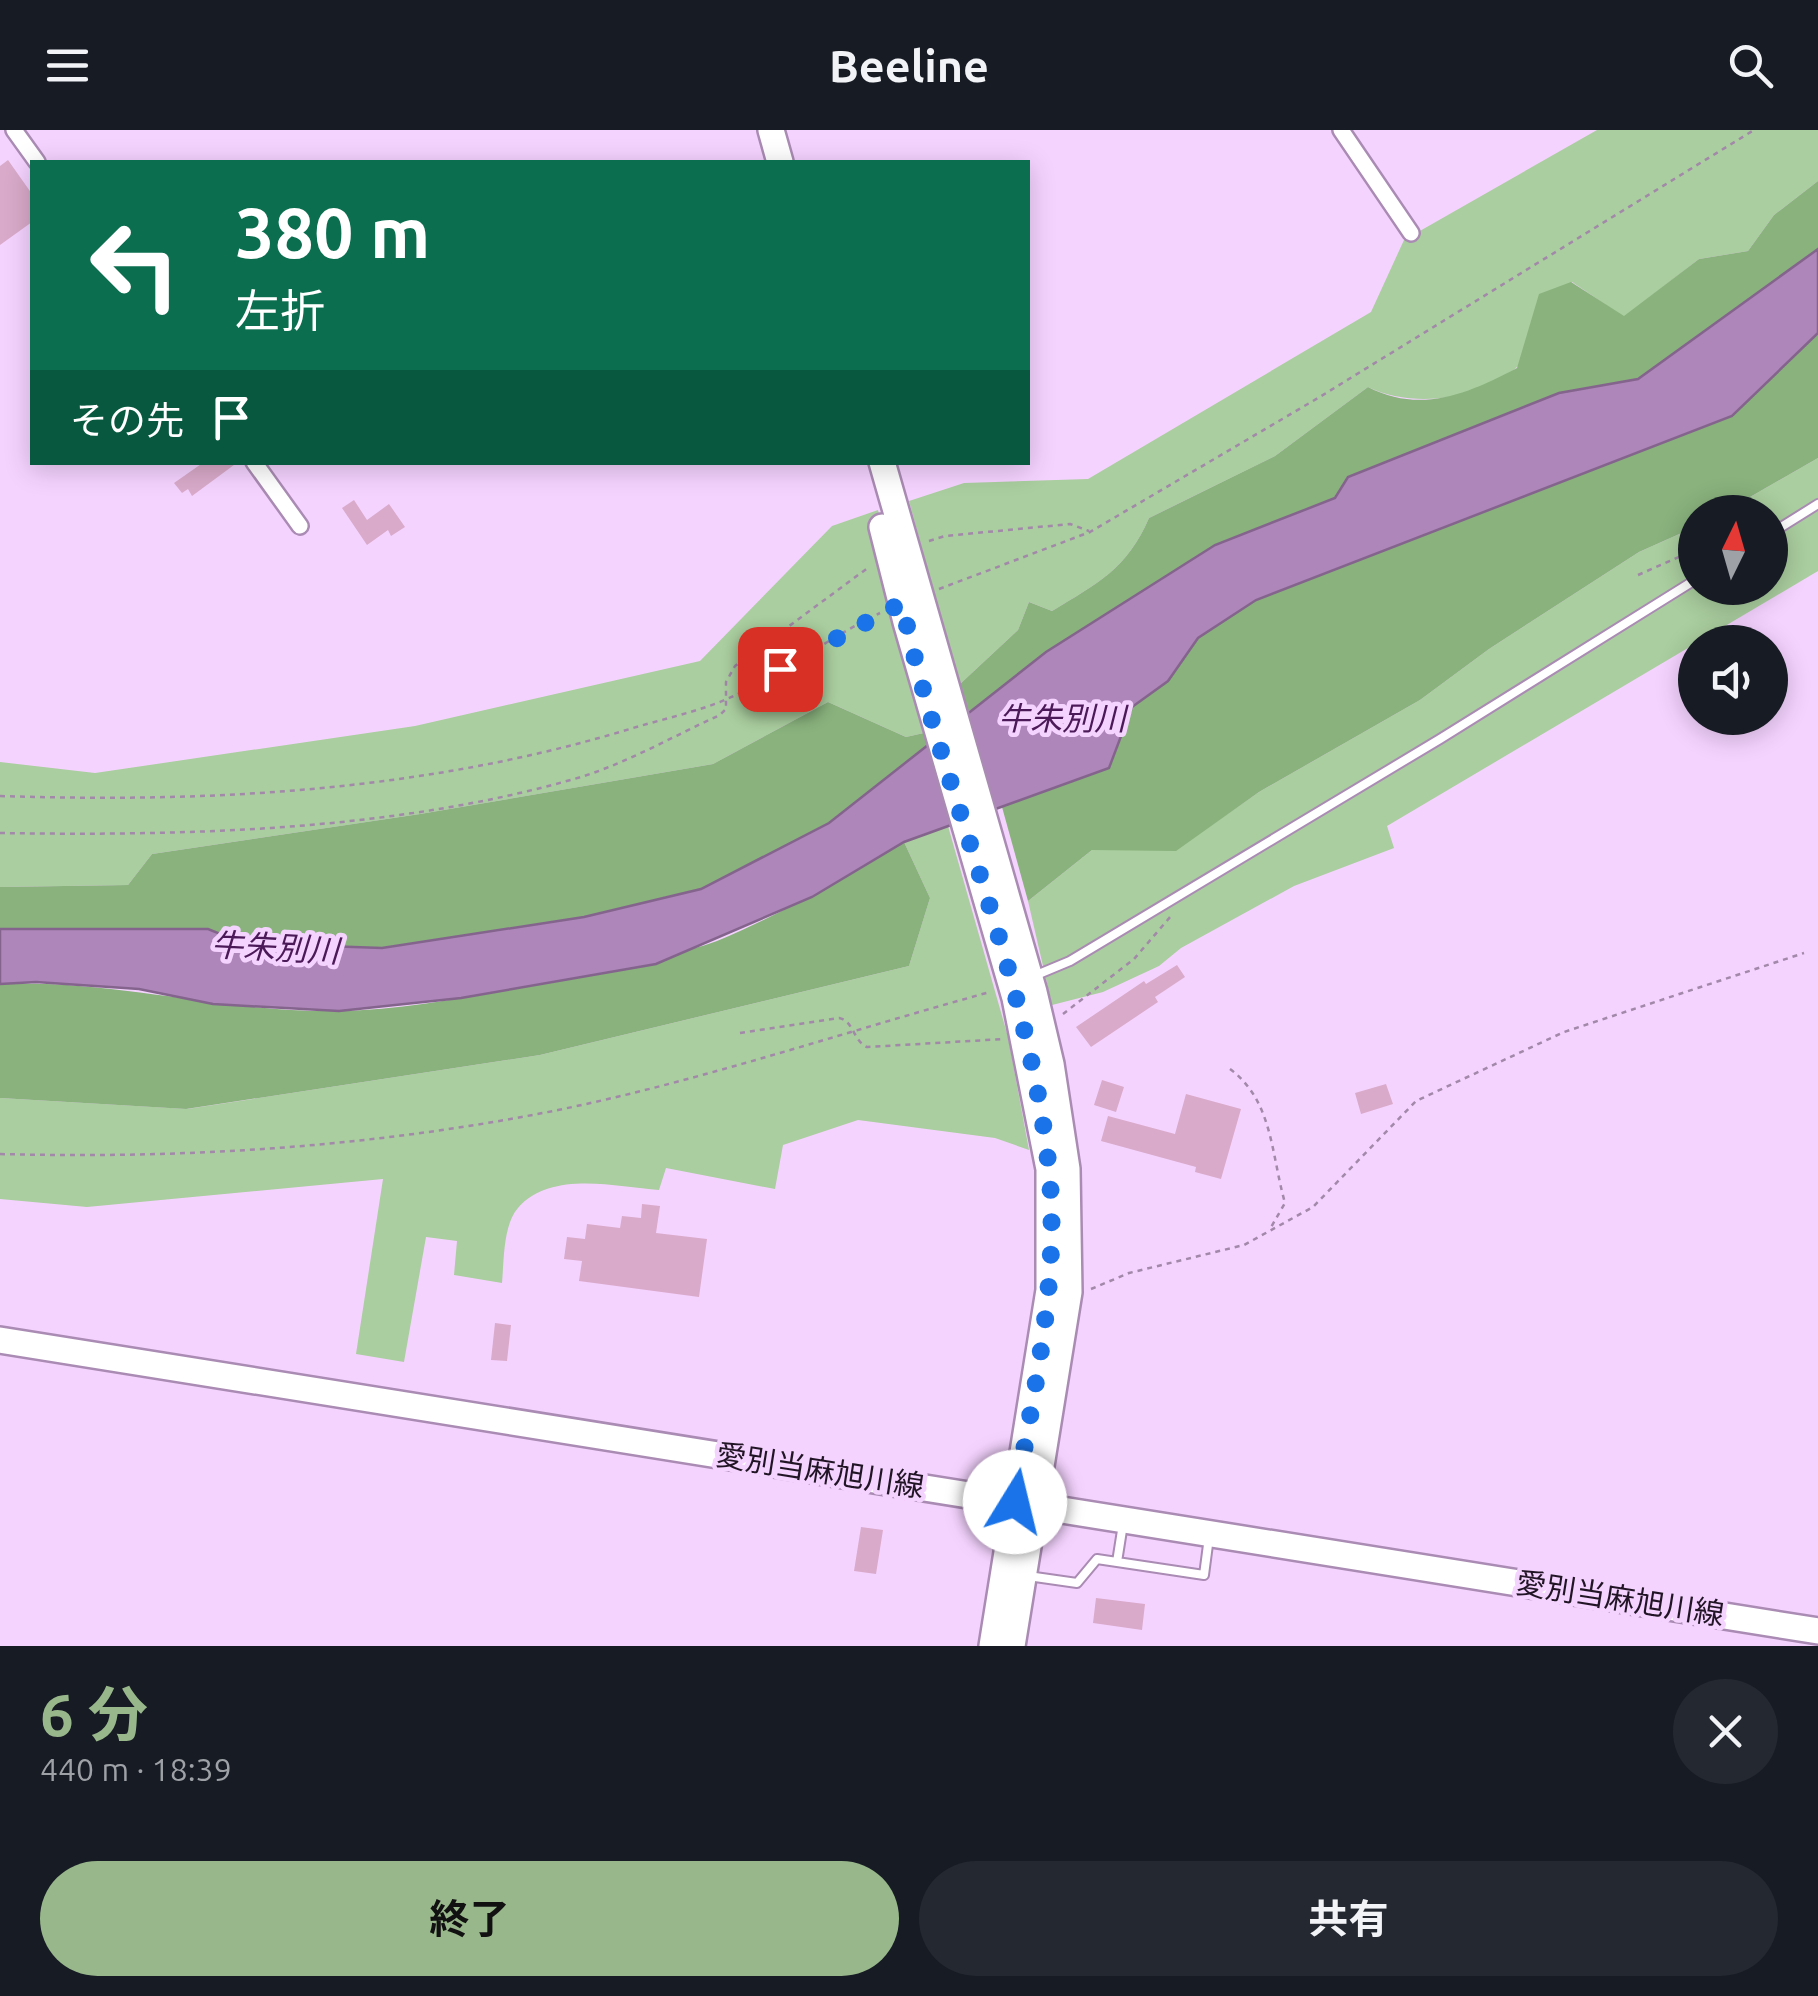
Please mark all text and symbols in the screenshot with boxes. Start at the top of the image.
icon: menu [40,38,95,93]
icon: search [1723,38,1778,93]
text: Beeline [829,40,989,91]
text: 380 m [235,193,430,271]
icon: left [70,200,200,330]
text: 左折 [235,285,325,336]
icon: arrive [204,390,259,445]
text: その先 [70,399,184,441]
north arrow [1678,495,1788,605]
map controls [1678,495,1788,735]
button: sound [1678,625,1788,735]
pin [738,627,823,712]
icon: arrive [753,642,808,697]
water label: 牛朱別川 [998,700,1129,736]
water label: 牛朱別川 [210,926,343,968]
street label: 愛別当麻旭川線 [714,1437,927,1503]
position arrow [963,1450,1067,1554]
street label: 愛別当麻旭川線 [1514,1565,1727,1631]
button: close [1673,1679,1778,1784]
text: 6 分 [40,1680,148,1747]
text: 440 m · 18:39 [40,1751,232,1787]
button: 終了 [40,1861,899,1976]
button: 共有 [919,1861,1778,1976]

